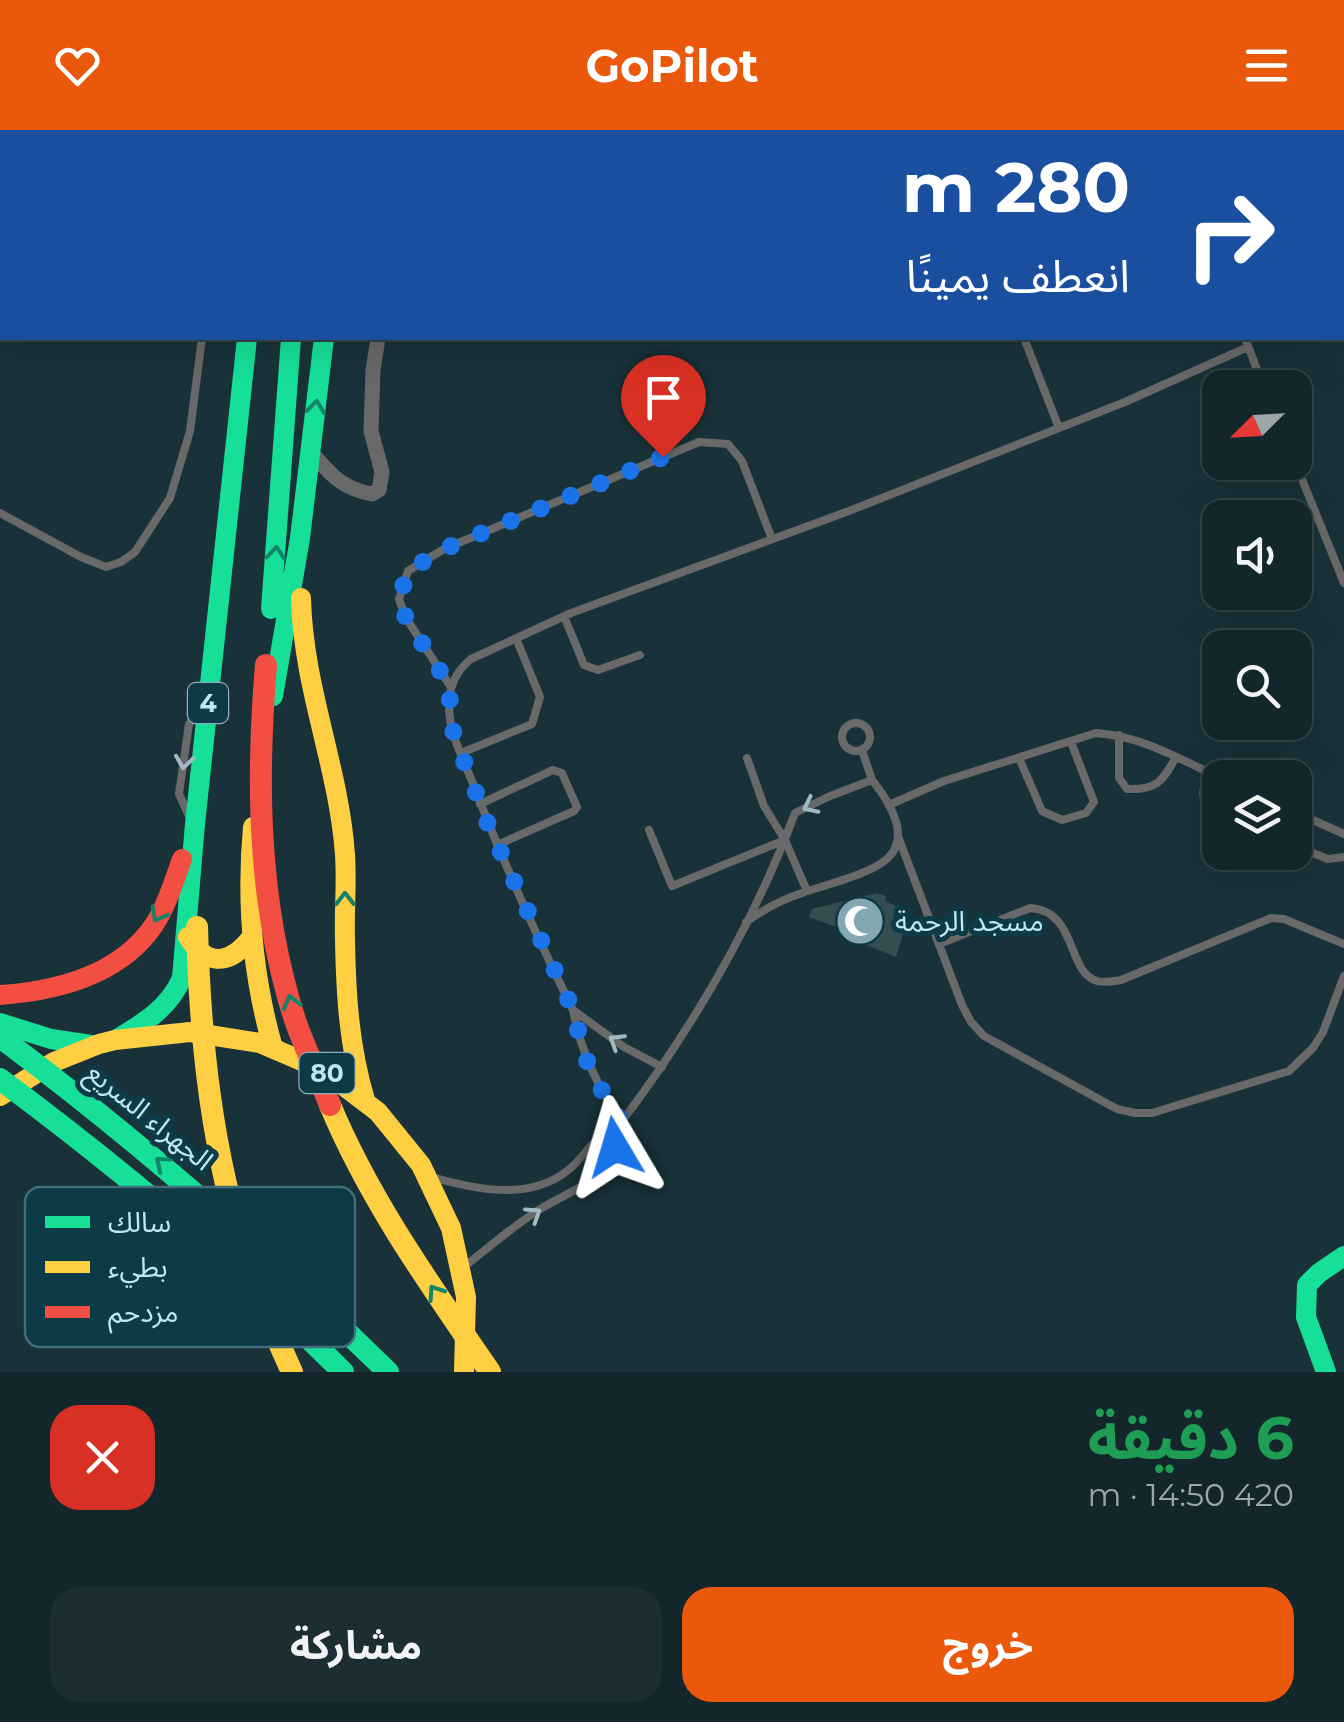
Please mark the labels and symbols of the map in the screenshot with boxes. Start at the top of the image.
pin [621,355,706,458]
north arrow [1202,370,1312,480]
one-way arrow [305,398,326,414]
one-way arrow [264,544,286,560]
road number: 4 [188,683,228,723]
one-way arrow [174,754,195,771]
one-way arrow [803,793,821,813]
one-way arrow [334,891,356,906]
mosque icon: مسجد الرحمة [834,895,886,947]
one-way arrow [151,904,171,922]
place label: مسجد الرحمة [895,904,1044,938]
one-way arrow [281,994,302,1011]
one-way arrow [609,1034,627,1053]
road number: 80 [300,1053,354,1093]
street label: الجهراء السريع [77,1055,220,1180]
position arrow [563,1095,667,1199]
one-way arrow [155,1157,174,1175]
legend [25,1187,355,1347]
text: سالك [108,1205,171,1239]
one-way arrow [524,1208,542,1227]
text: بطيء [108,1250,168,1288]
one-way arrow [429,1284,447,1303]
text: مزدحم [108,1295,179,1334]

